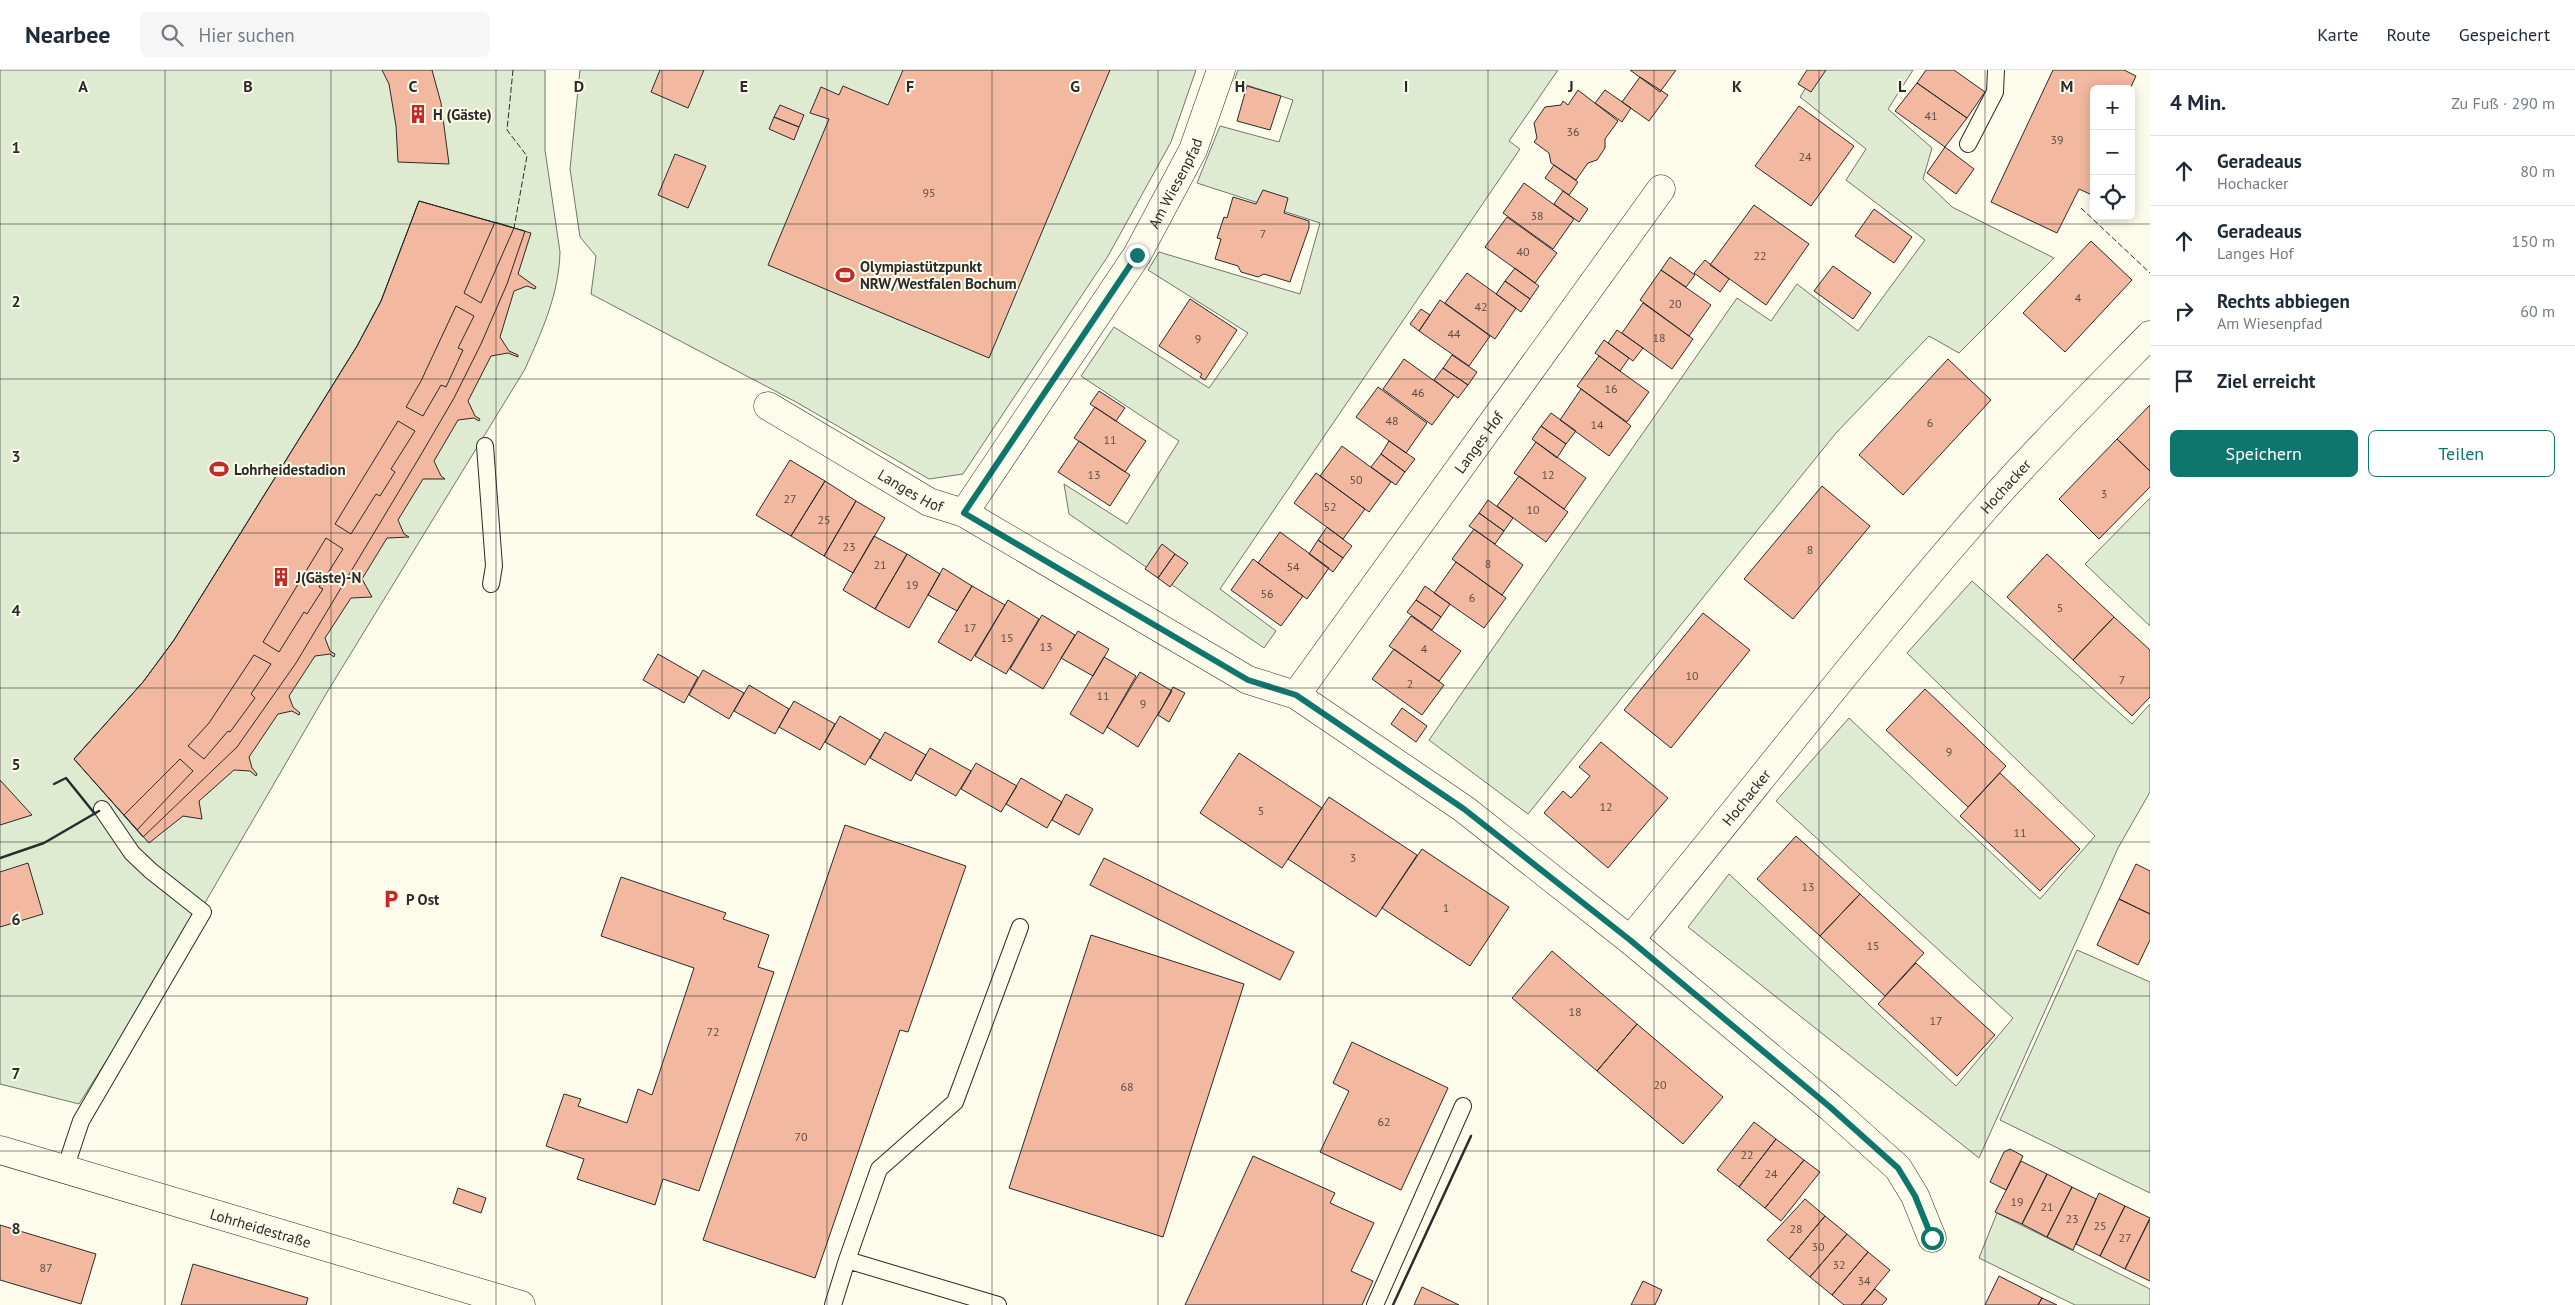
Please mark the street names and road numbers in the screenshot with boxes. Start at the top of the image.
street label: Am Wiesenpfad [1144,136,1206,231]
street label: Langes Hof [1450,406,1508,477]
street label: Hochacker [1976,455,2035,517]
street label: Langes Hof [875,464,947,516]
street label: Hochacker [1718,765,1774,829]
street label: Lohrheidestraße [208,1204,313,1252]

